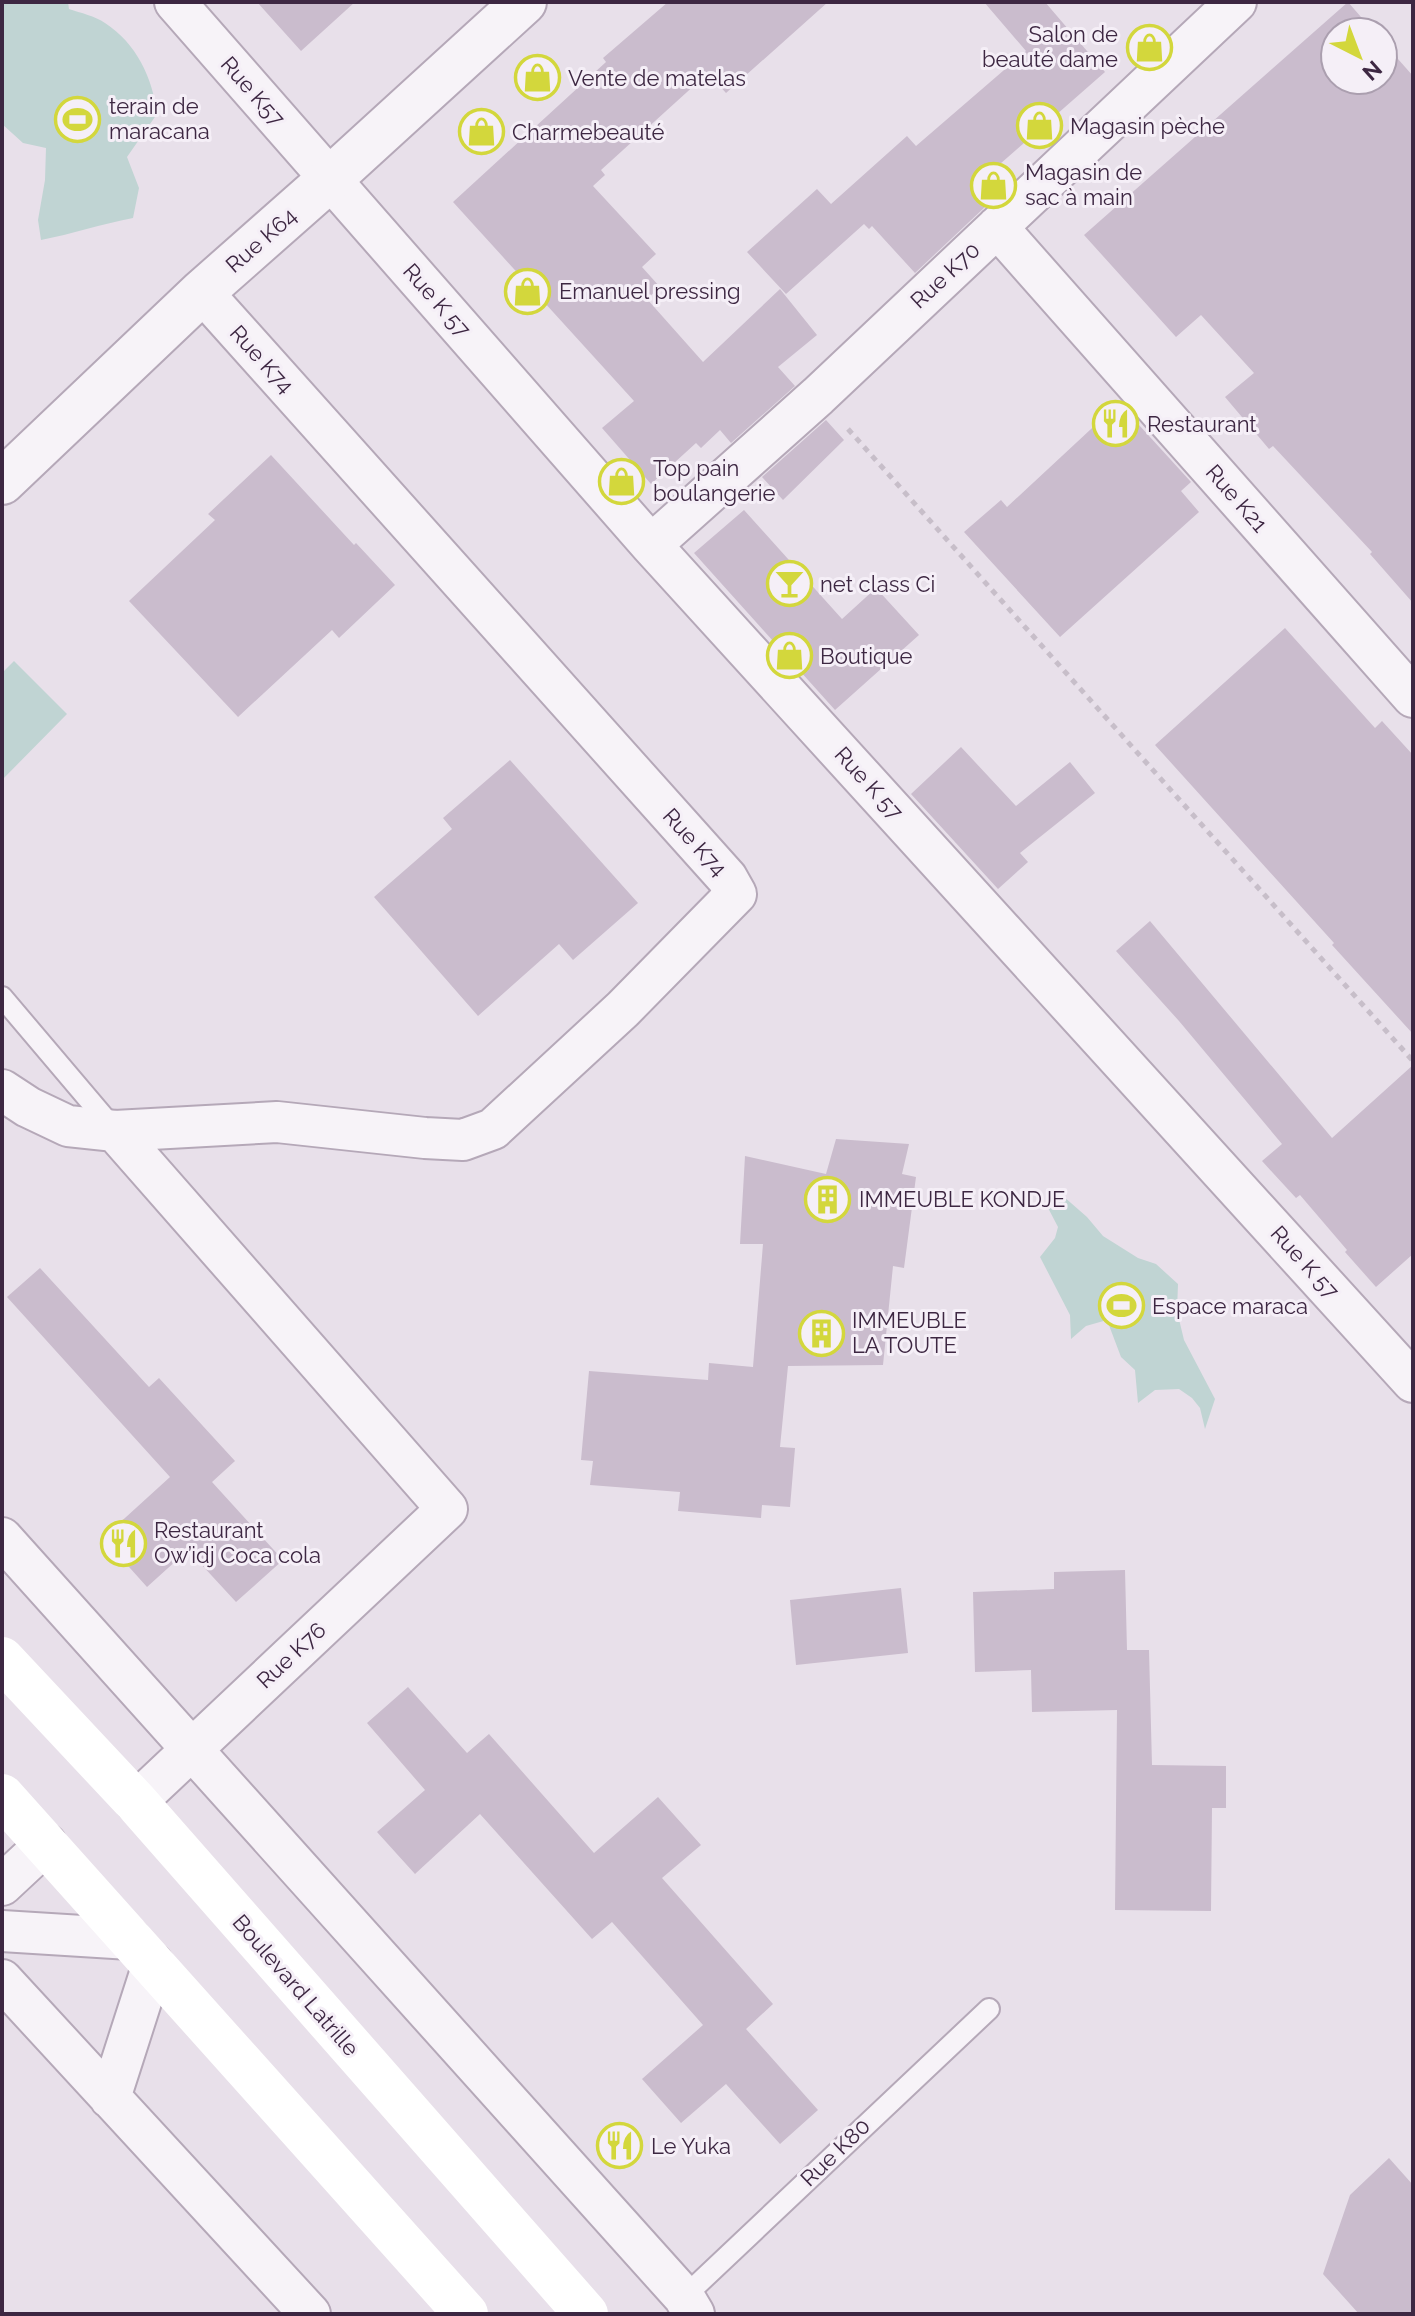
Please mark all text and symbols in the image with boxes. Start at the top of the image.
north arrow [1319,16,1399,96]
place label: Salon de beauté dame [982,21,1118,72]
shop icon: Salon de beauté dame [1125,23,1173,71]
street label: Rue K57 [216,51,290,131]
shop icon: Vente de matelas [513,54,561,102]
text: N [1357,56,1387,86]
place label: Vente de matelas [568,65,746,91]
place label: terain de maracana [109,93,210,144]
sports icon: terain de maracana [54,95,102,143]
shop icon: Magasin pèche [1015,102,1063,150]
shop icon: Charmebeauté [457,108,505,156]
place label: Magasin pèche [1070,113,1225,139]
place label: Charmebeauté [512,119,664,145]
place label: Magasin de sac à main [1025,159,1142,210]
shop icon: Magasin de sac à main [970,161,1018,209]
street label: Rue K64 [220,202,302,278]
street label: Rue K70 [905,236,985,314]
street label: Rue K 57 [398,258,476,342]
shop icon: Emanuel pressing [504,267,552,315]
place label: Emanuel pressing [559,278,741,304]
street label: Rue K74 [225,320,299,398]
restaurant icon: Restaurant [1092,400,1140,448]
place label: Restaurant [1147,411,1257,437]
place label: Top pain boulangerie [653,455,776,506]
shop icon: Top pain boulangerie [598,457,646,505]
street label: Rue K21 [1201,459,1273,537]
bar icon: net class Ci [765,560,813,608]
place label: net class Ci [820,571,935,597]
shop icon: Boutique [765,632,813,680]
place label: Boutique [820,643,913,669]
street label: Rue K 57 [830,741,909,825]
street label: Rue K74 [658,803,732,881]
building icon: IMMEUBLE KONDJE [804,1175,852,1223]
place label: IMMEUBLE KONDJE [859,1186,1066,1212]
street label: Rue K 57 [1266,1220,1345,1304]
sports icon: Espace maraca [1097,1282,1145,1330]
place label: Espace maraca [1152,1293,1308,1319]
place label: IMMEUBLE LA TOUTE [852,1307,967,1358]
building icon: IMMEUBLE LA TOUTE [797,1309,845,1357]
place label: Restaurant Ow’idj Coca cola [154,1517,321,1568]
restaurant icon: Restaurant Ow’idj Coca cola [99,1519,147,1567]
street label: Rue K76 [251,1617,331,1693]
street label: Boulevard Latrille [227,1909,365,2061]
street label: Rue K80 [795,2113,875,2191]
restaurant icon: Le Yuka [596,2122,644,2170]
place label: Le Yuka [651,2133,731,2159]

